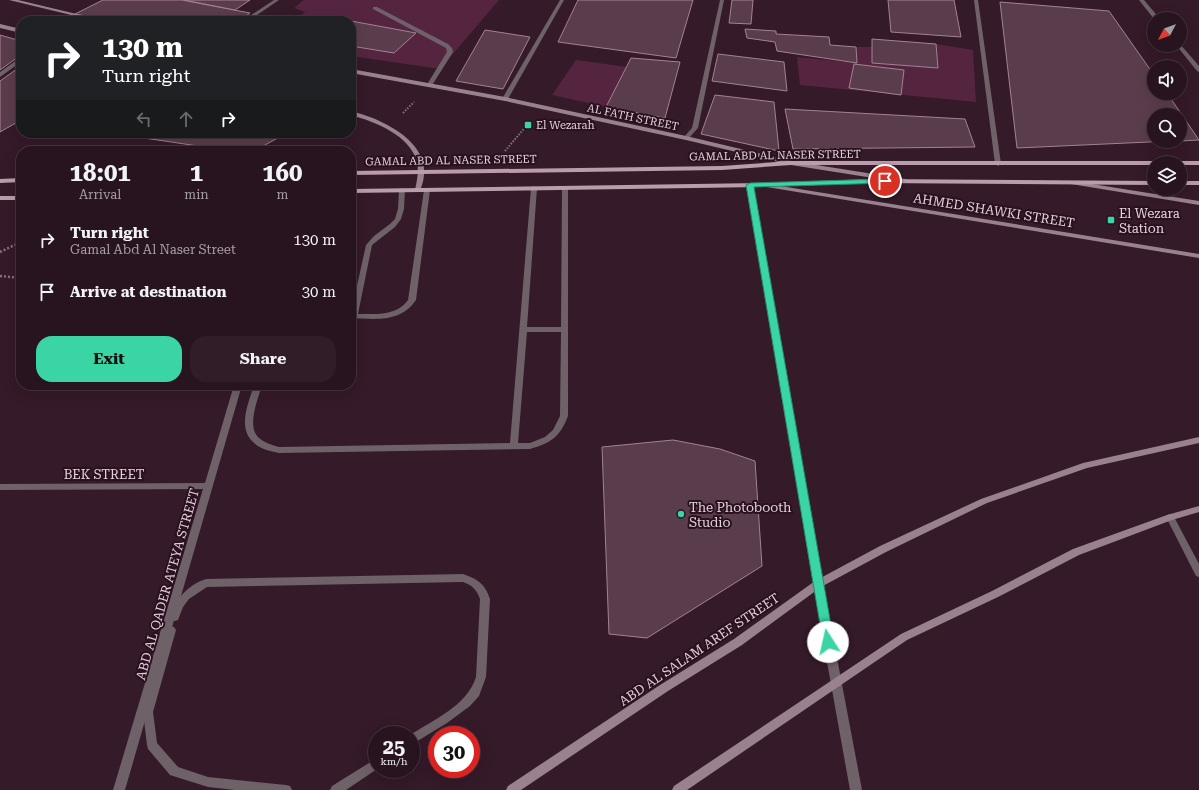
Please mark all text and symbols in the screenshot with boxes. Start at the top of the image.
north arrow [1147,12,1187,52]
map controls [1147,12,1187,196]
text: 130 m [102,31,183,64]
icon: right [36,32,88,84]
button: sound [1147,60,1187,100]
text: Turn right [102,65,190,86]
street label: AL FATH STREET [586,101,680,134]
icon: left [133,108,155,130]
icon: ahead [175,108,197,130]
icon: right [217,108,239,130]
button: search [1147,108,1187,148]
place label: El Wezarah [536,119,595,132]
marker: El Wezarah [523,120,533,130]
street label: GAMAL ABD AL NASER STREET [689,148,861,163]
street label: GAMAL ABD AL NASER STREET [365,153,537,168]
button: layers [1147,156,1187,196]
text: 18:01 [70,159,131,187]
text: 1 [190,159,203,187]
text: 160 [262,159,303,187]
pin [868,164,902,198]
icon: arrive [874,170,896,192]
text: Arrival [79,187,121,202]
text: min [184,187,209,202]
text: m [276,187,288,202]
street label: AHMED SHAWKI STREET [912,190,1076,231]
place label: El Wezara Station [1119,206,1180,236]
marker: El Wezara Station [1106,215,1116,225]
text: Turn right [70,224,149,242]
icon: right [36,229,58,251]
text: 130 m [293,231,336,249]
text: Gamal Abd Al Naser Street [70,242,236,257]
icon: arrive [36,281,58,303]
text: Arrive at destination [70,283,226,301]
text: 30 m [302,283,336,301]
button: Exit [36,336,182,382]
button: Share [190,336,336,382]
street label: BEK STREET [64,467,145,482]
street label: ABD AL QADER ATEYA STREET [133,486,202,682]
place label: The Photobooth Studio [689,500,792,530]
marker: The Photobooth Studio [676,509,686,519]
street label: ABD AL SALAM AREF STREET [616,590,782,709]
position arrow [807,621,849,663]
speed limit sign: 30 [428,726,480,778]
text: 25 [383,735,405,759]
text: km/h [381,756,407,767]

